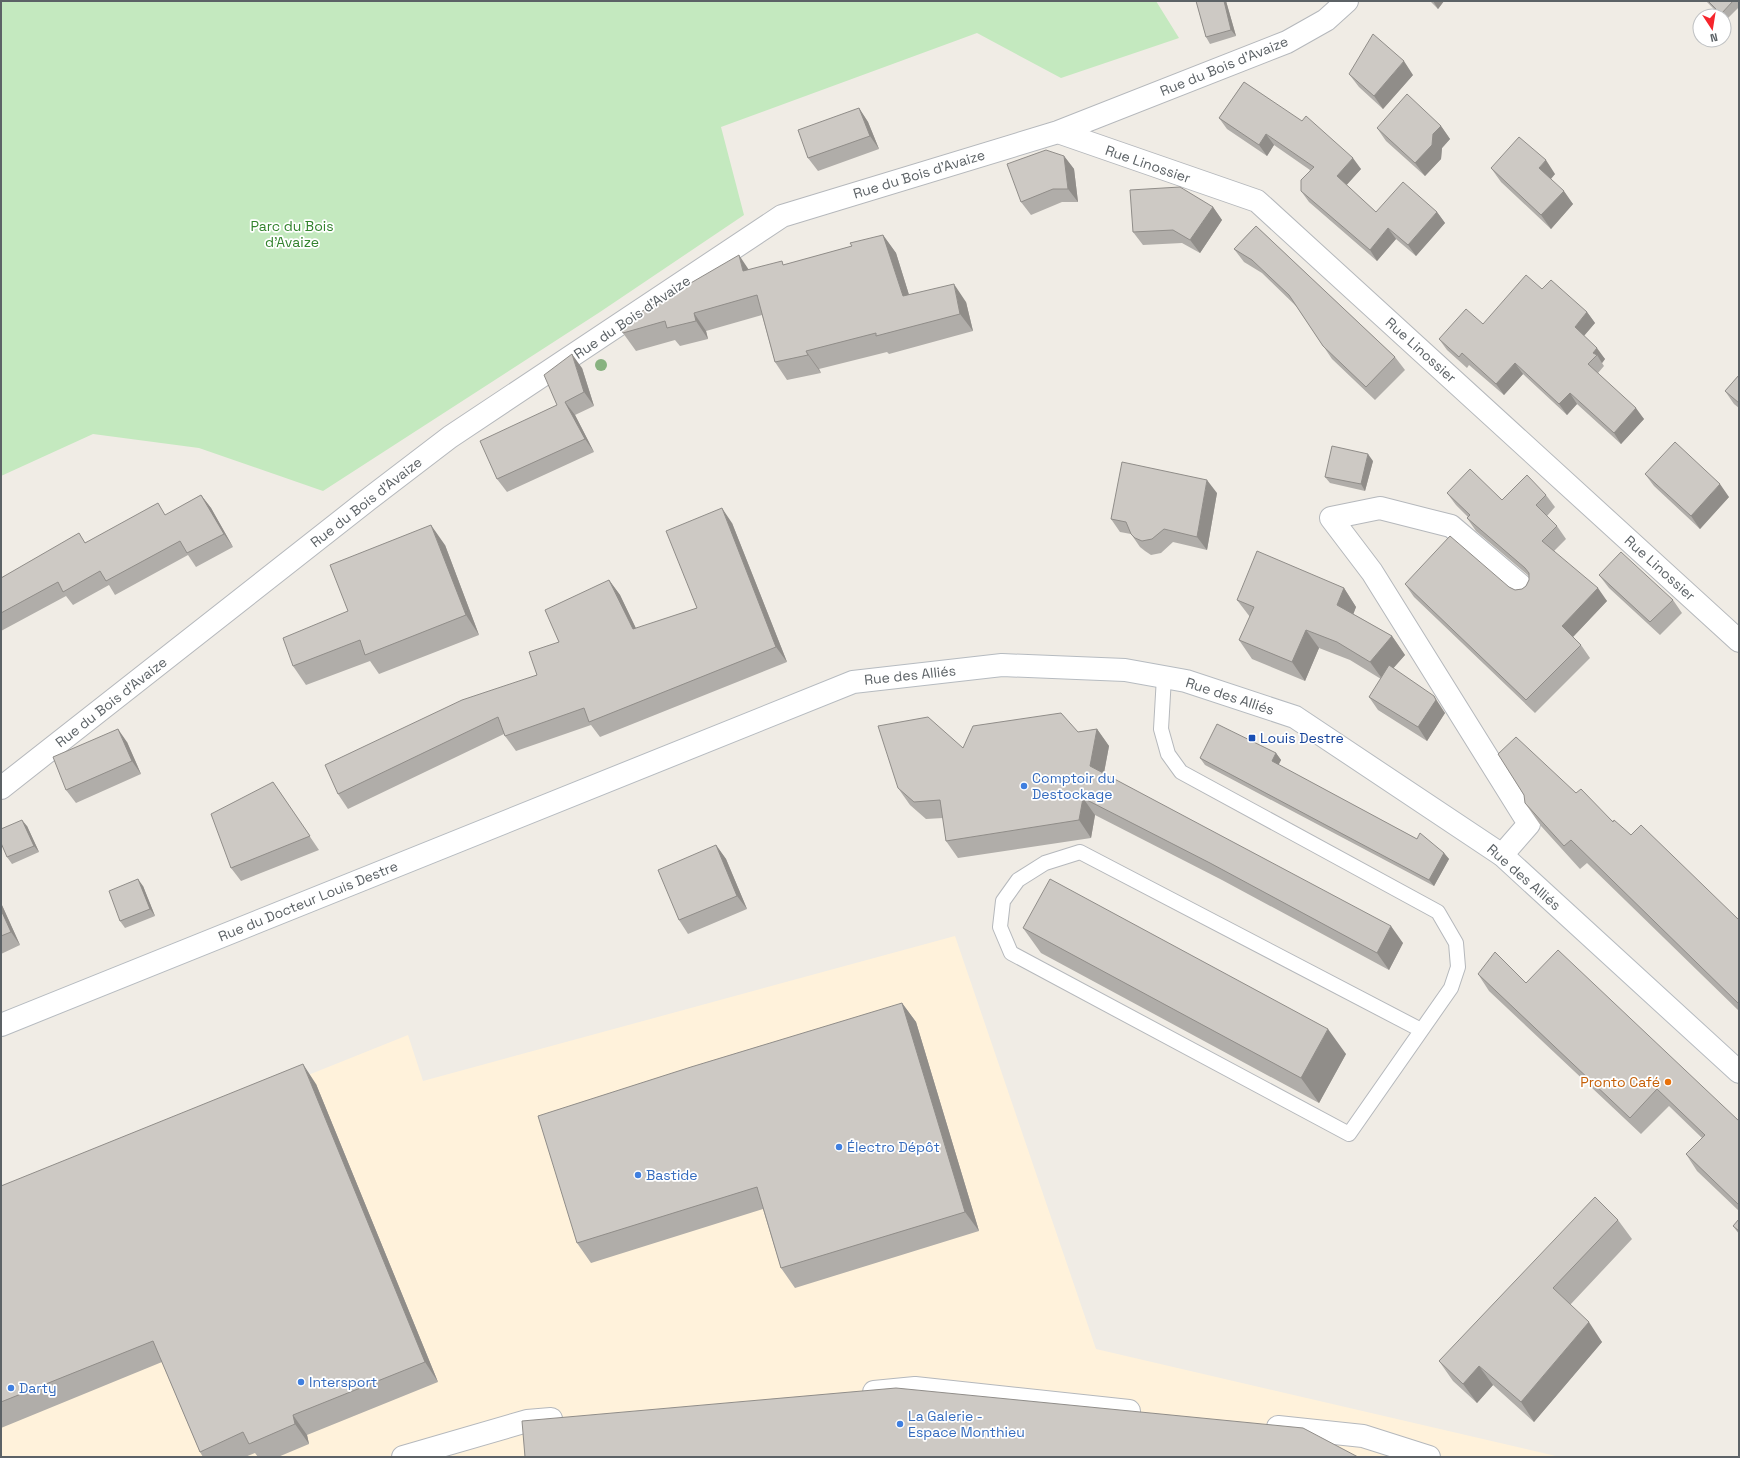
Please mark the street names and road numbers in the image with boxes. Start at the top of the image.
street label: Rue du Bois d'Avaize [1157,32,1291,100]
street label: Rue Linossier [1103,141,1193,187]
street label: Rue du Bois d'Avaize [851,145,987,203]
street label: Rue du Bois d'Avaize [570,271,694,363]
street label: Rue Linossier [1382,313,1460,387]
street label: Rue du Bois d'Avaize [307,453,425,551]
street label: Rue Linossier [1621,531,1699,605]
street label: Rue du Bois d'Avaize [52,653,170,751]
street label: Rue des Alliés [863,661,957,689]
street label: Rue des Alliés [1183,673,1277,719]
street label: Rue des Alliés [1483,840,1565,914]
street label: Rue du Docteur Louis Destre [216,857,400,945]

